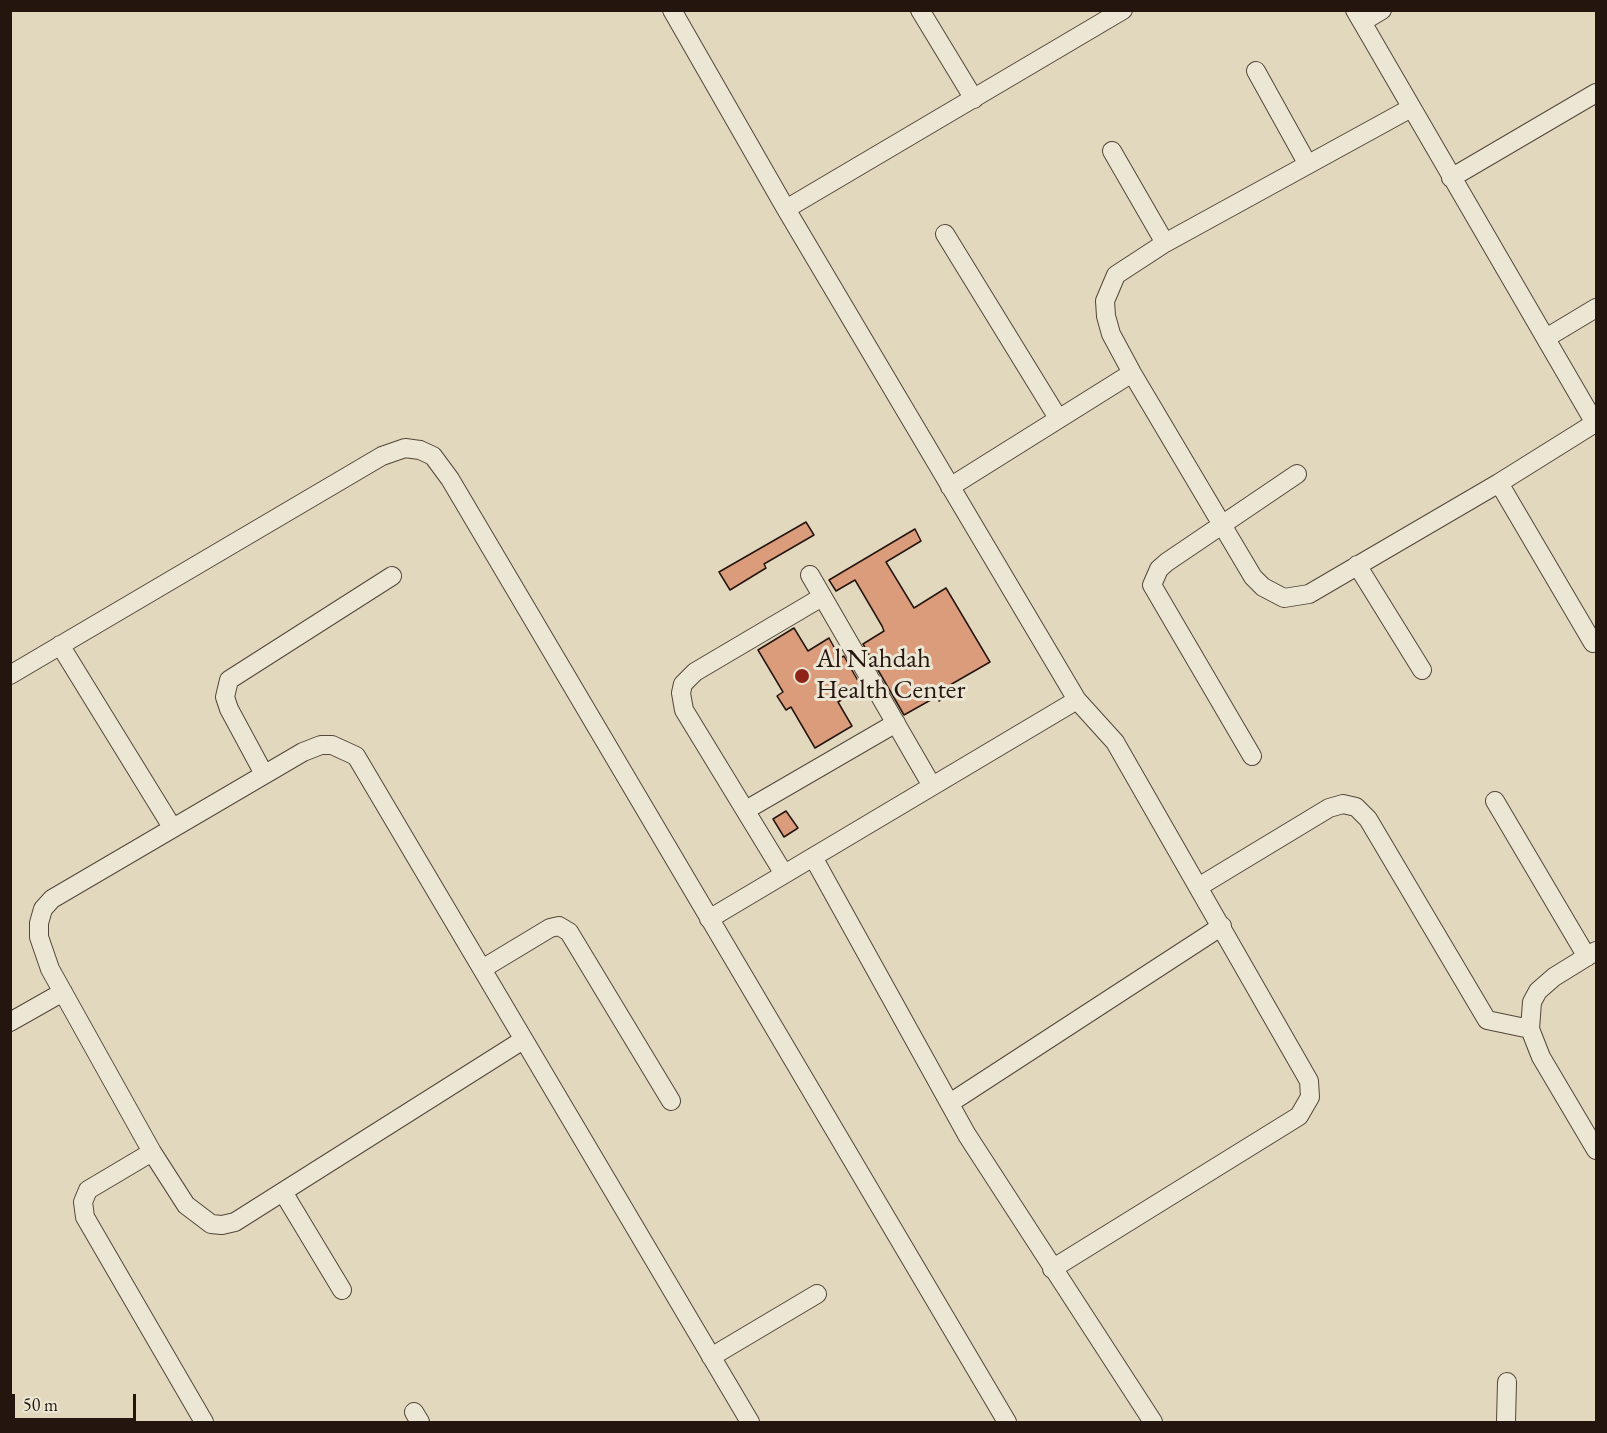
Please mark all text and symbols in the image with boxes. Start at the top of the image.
place label: Al Nahdah Health Center [816,644,965,707]
marker: Al Nahdah Health Center [793,667,811,685]
scale bar [15,1382,140,1420]
text: 50 m [23,1393,58,1416]

